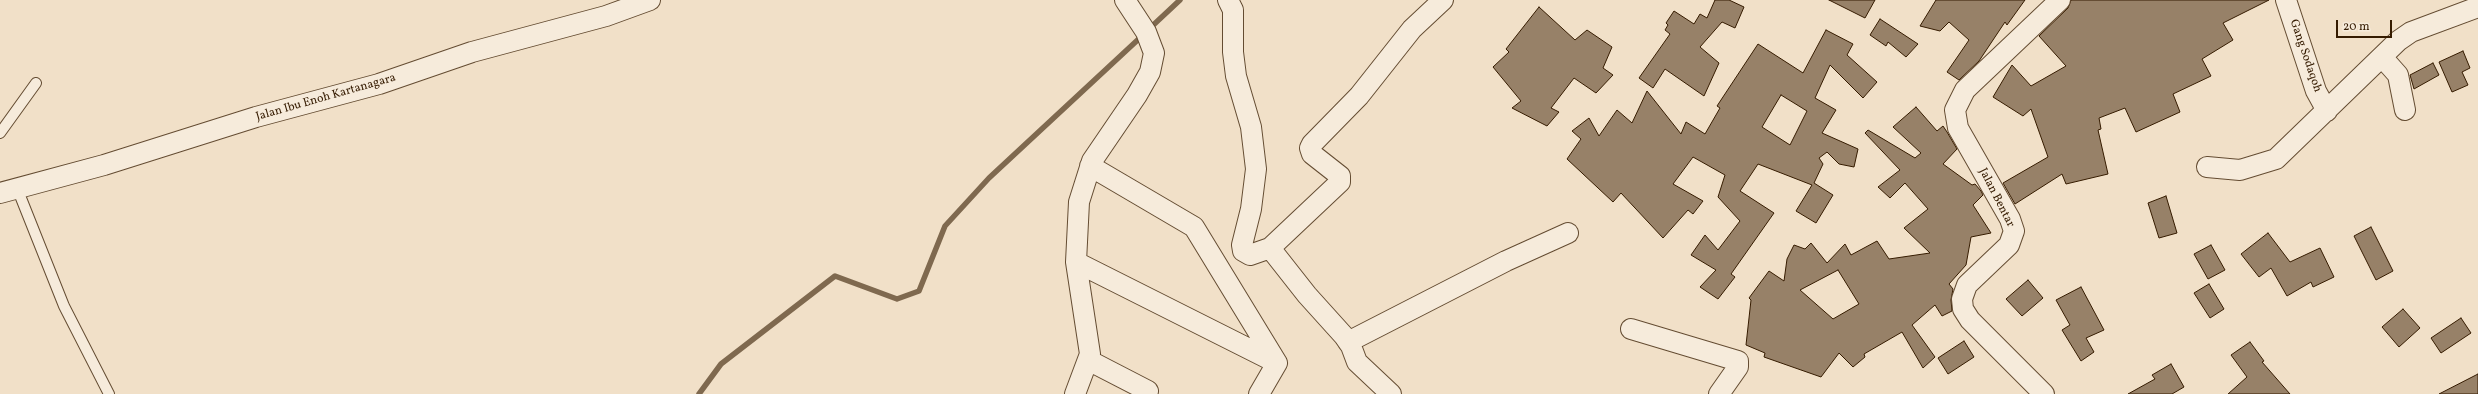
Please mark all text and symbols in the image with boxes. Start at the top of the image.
scale bar [2338,12,2394,38]
street label: Gang Sodaqoh [2286,18,2324,94]
text: 20 m [2343,19,2370,35]
street label: Jalan Ibu Enoh Kartanagara [254,71,398,125]
street label: Jalan Bentar [1975,166,2017,230]

